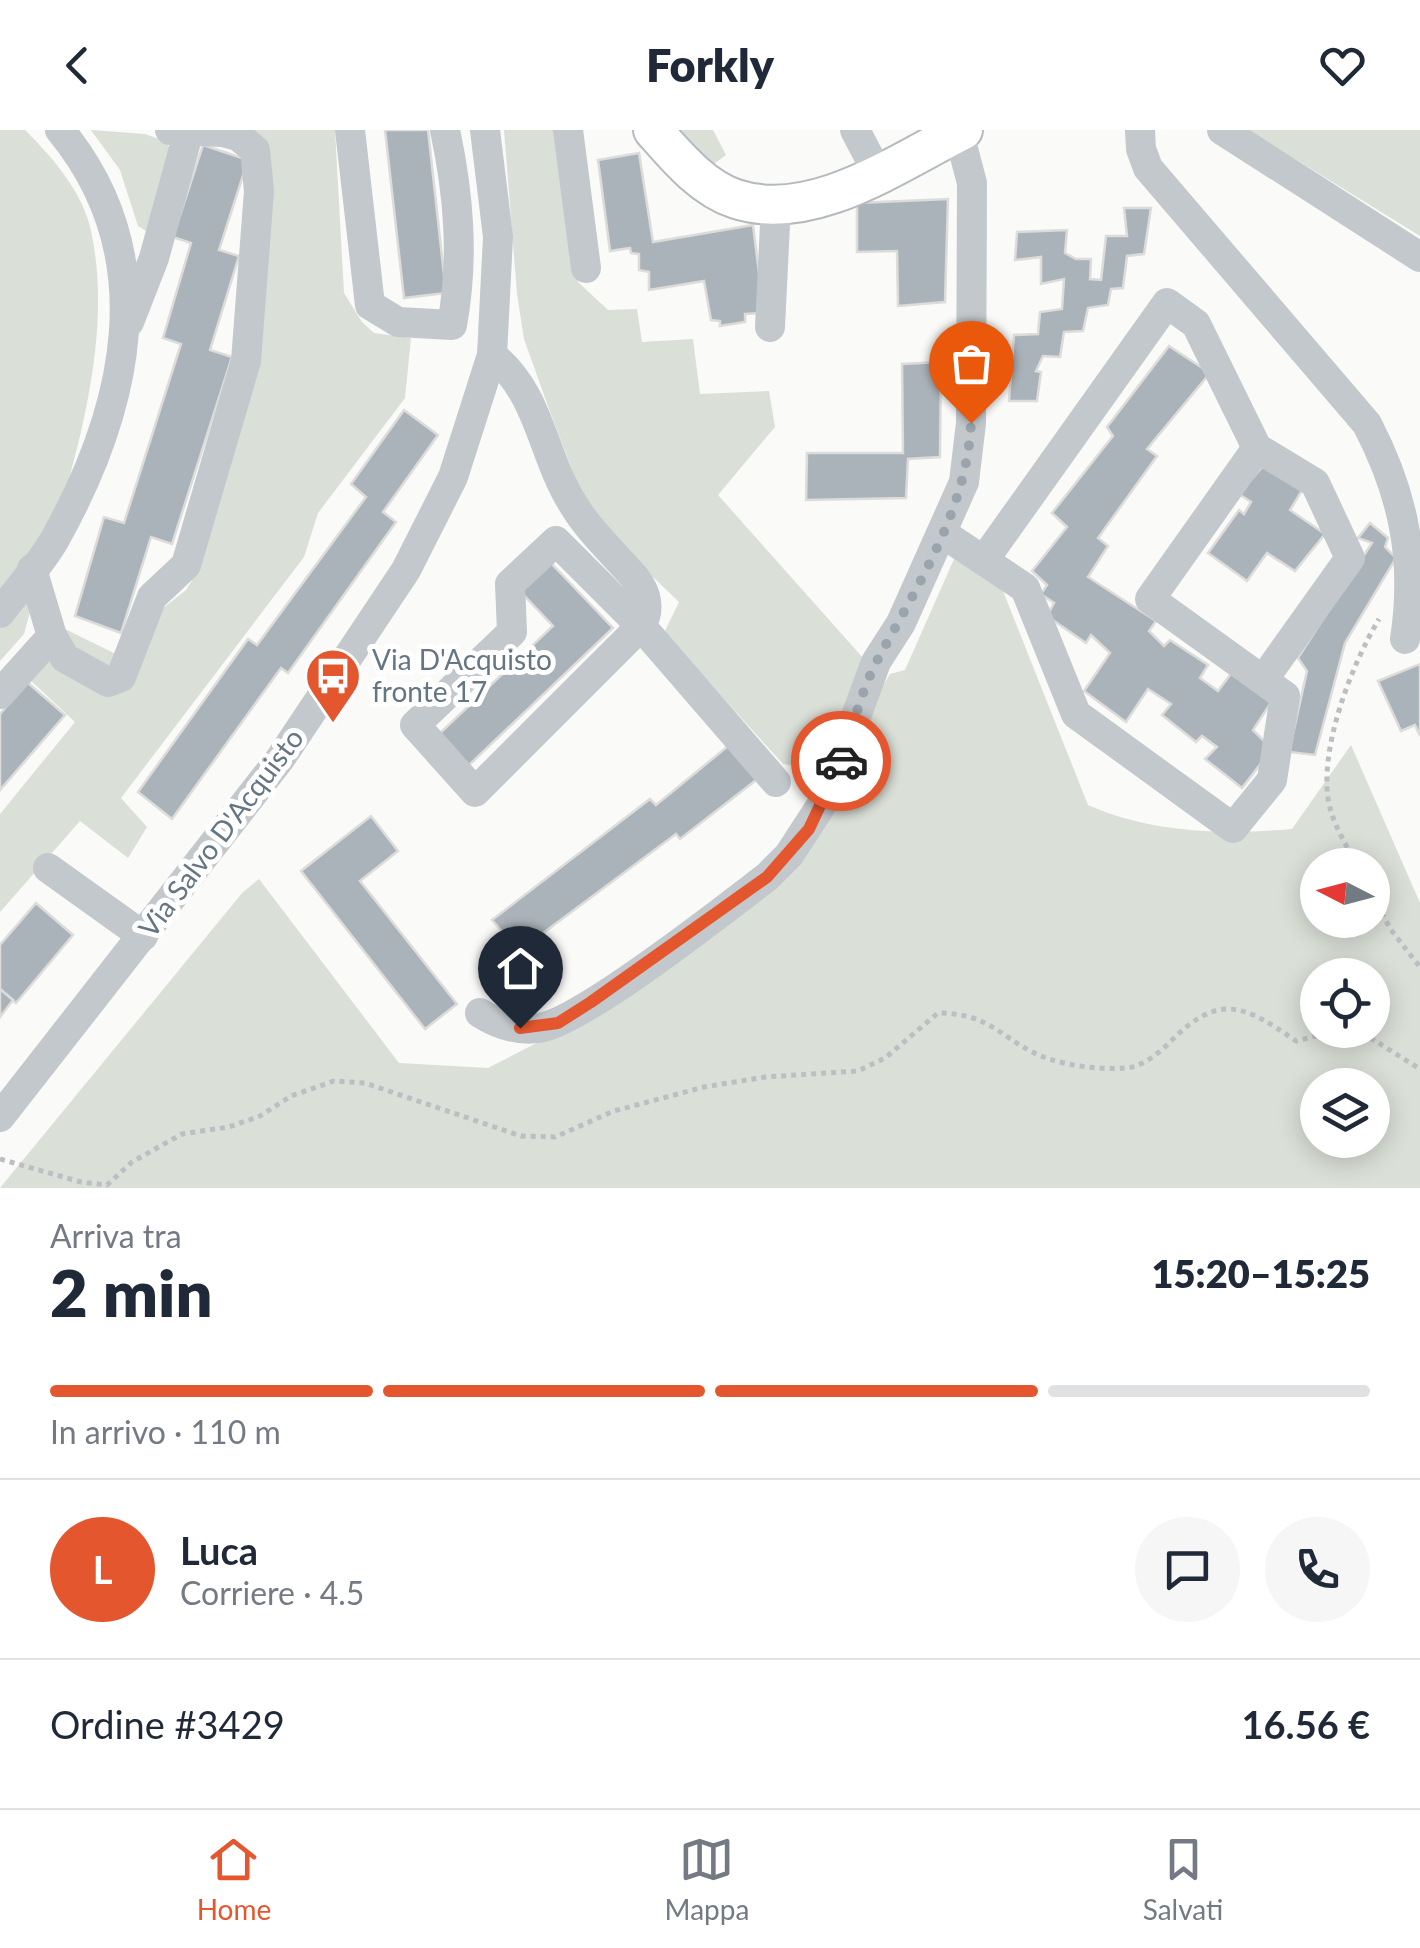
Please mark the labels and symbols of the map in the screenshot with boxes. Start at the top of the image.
pin [929,321,1014,424]
place label: Via D'Acquisto fronte 17 [372,642,552,708]
bus stop icon: Via D'Acquisto fronte 17 [303,646,363,725]
courier [791,711,891,811]
street label: Via Salvo D'Acquisto [131,721,310,943]
north arrow [1300,848,1390,938]
pin [478,926,563,1029]

